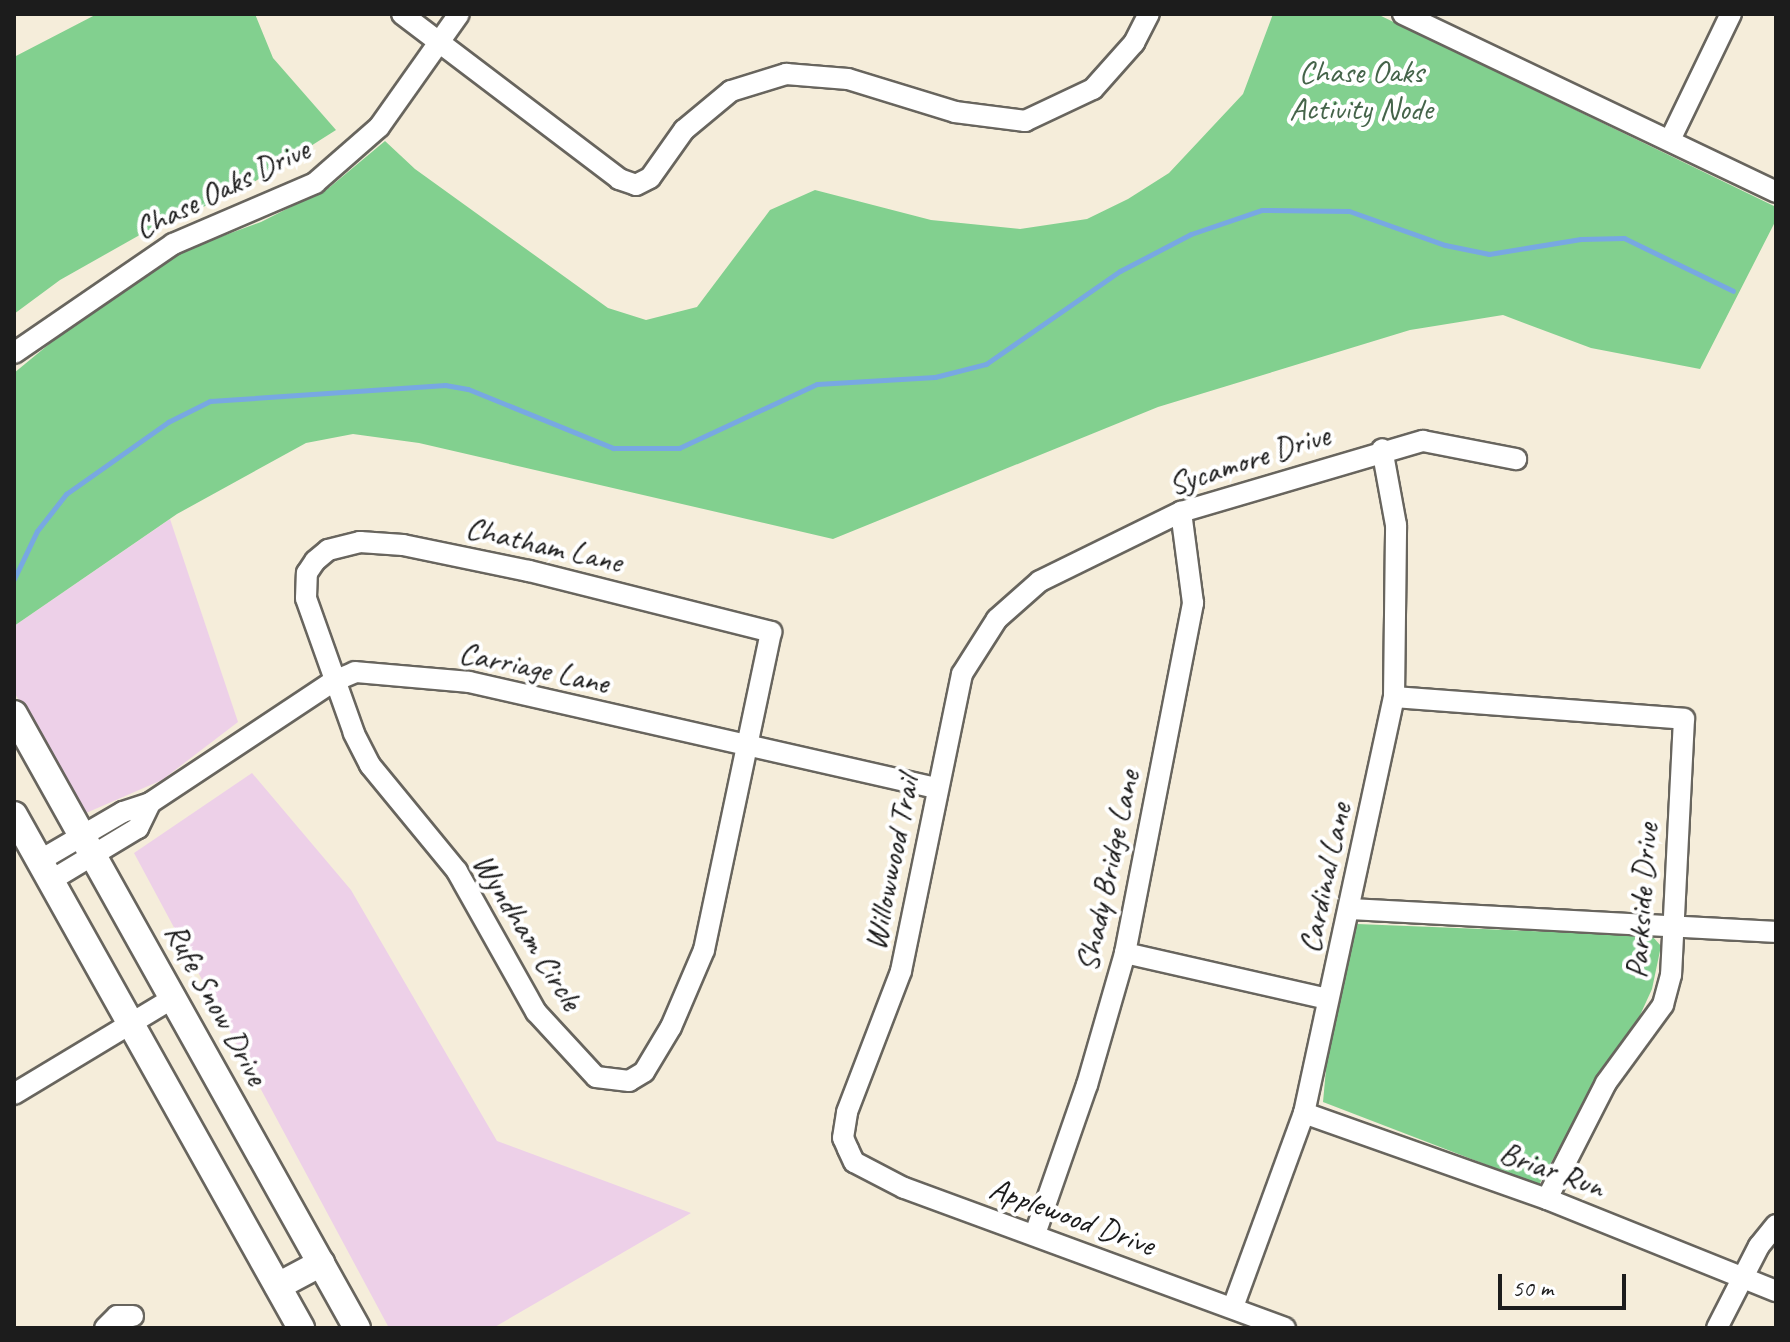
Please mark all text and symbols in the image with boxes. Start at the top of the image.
park label: Chase Oaks Activity Node [1289,54,1433,129]
street label: Chase Oaks Drive [128,130,316,248]
street label: Sycamore Drive [1163,416,1335,504]
street label: Chatham Lane [462,508,626,582]
street label: Carriage Lane [455,633,613,703]
street label: Shady Bridge Lane [1068,767,1148,975]
street label: Willowwood Trail [856,772,928,954]
street label: Cardinal Lane [1290,800,1360,956]
street label: Parkside Drive [1617,822,1667,980]
street label: Wyndham Circle [464,847,590,1017]
street label: Rufe Snow Drive [156,917,276,1091]
street label: Briar Run [1494,1133,1610,1207]
street label: Applewood Drive [984,1169,1160,1265]
scale bar [1502,1258,1630,1308]
text: 50 m [1512,1273,1553,1303]

